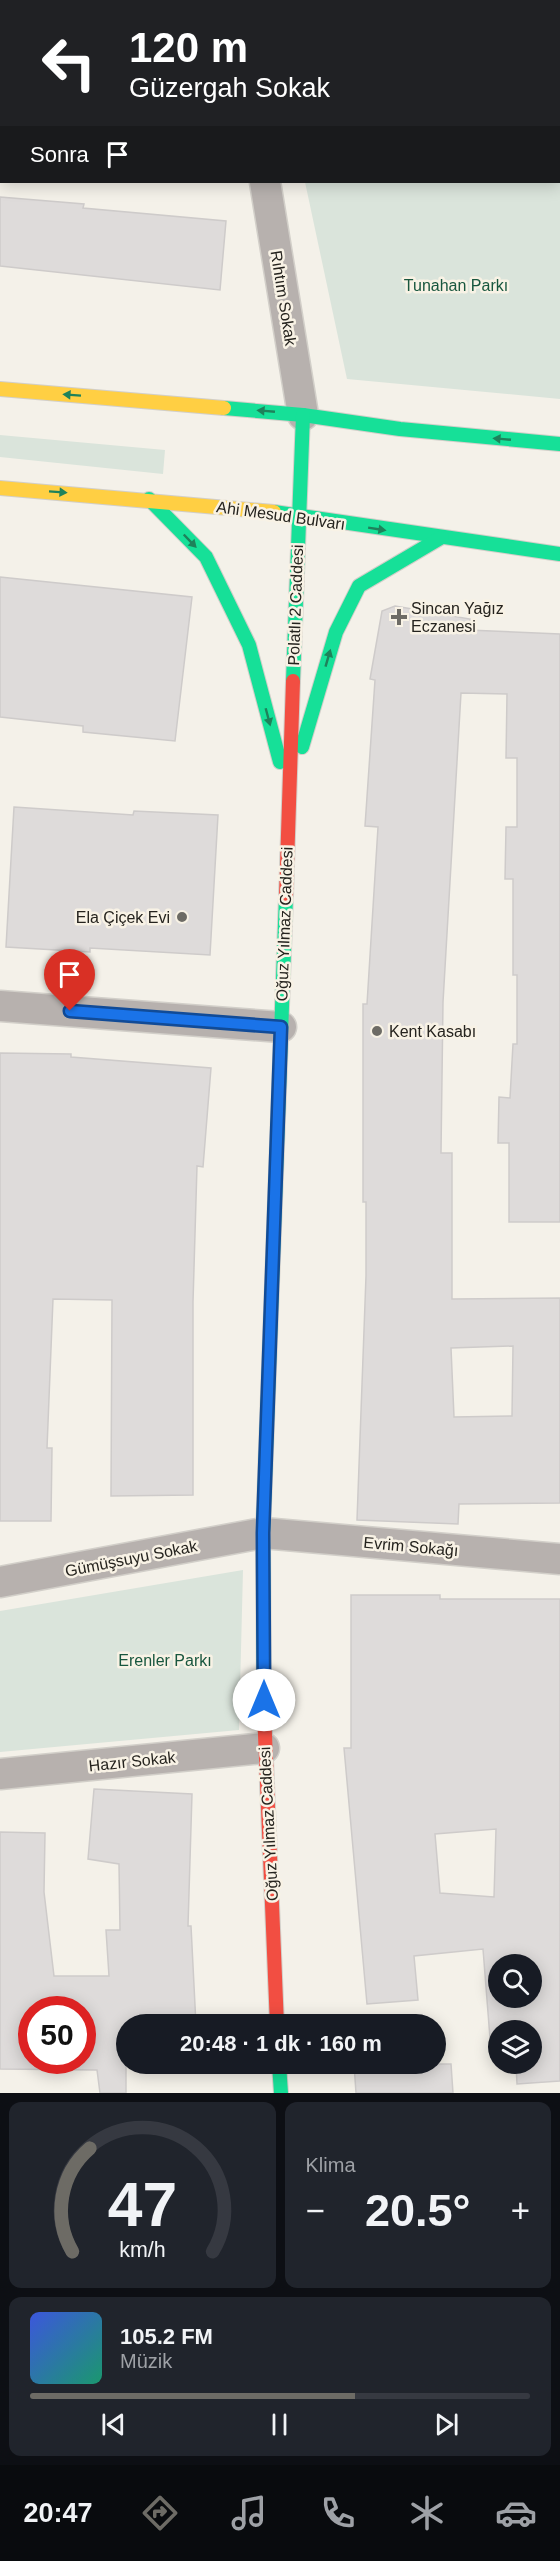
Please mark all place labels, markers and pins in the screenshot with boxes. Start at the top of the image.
place label: Sincan Yağız Eczanesi [411,600,504,635]
marker: Sincan Yağız Eczanesi [392,610,406,624]
place label: Ela Çiçek Evi [76,909,170,926]
marker: Ela Çiçek Evi [175,910,189,924]
pin [44,949,95,1011]
place label: Kent Kasabı [389,1023,476,1040]
marker: Kent Kasabı [370,1024,384,1038]

